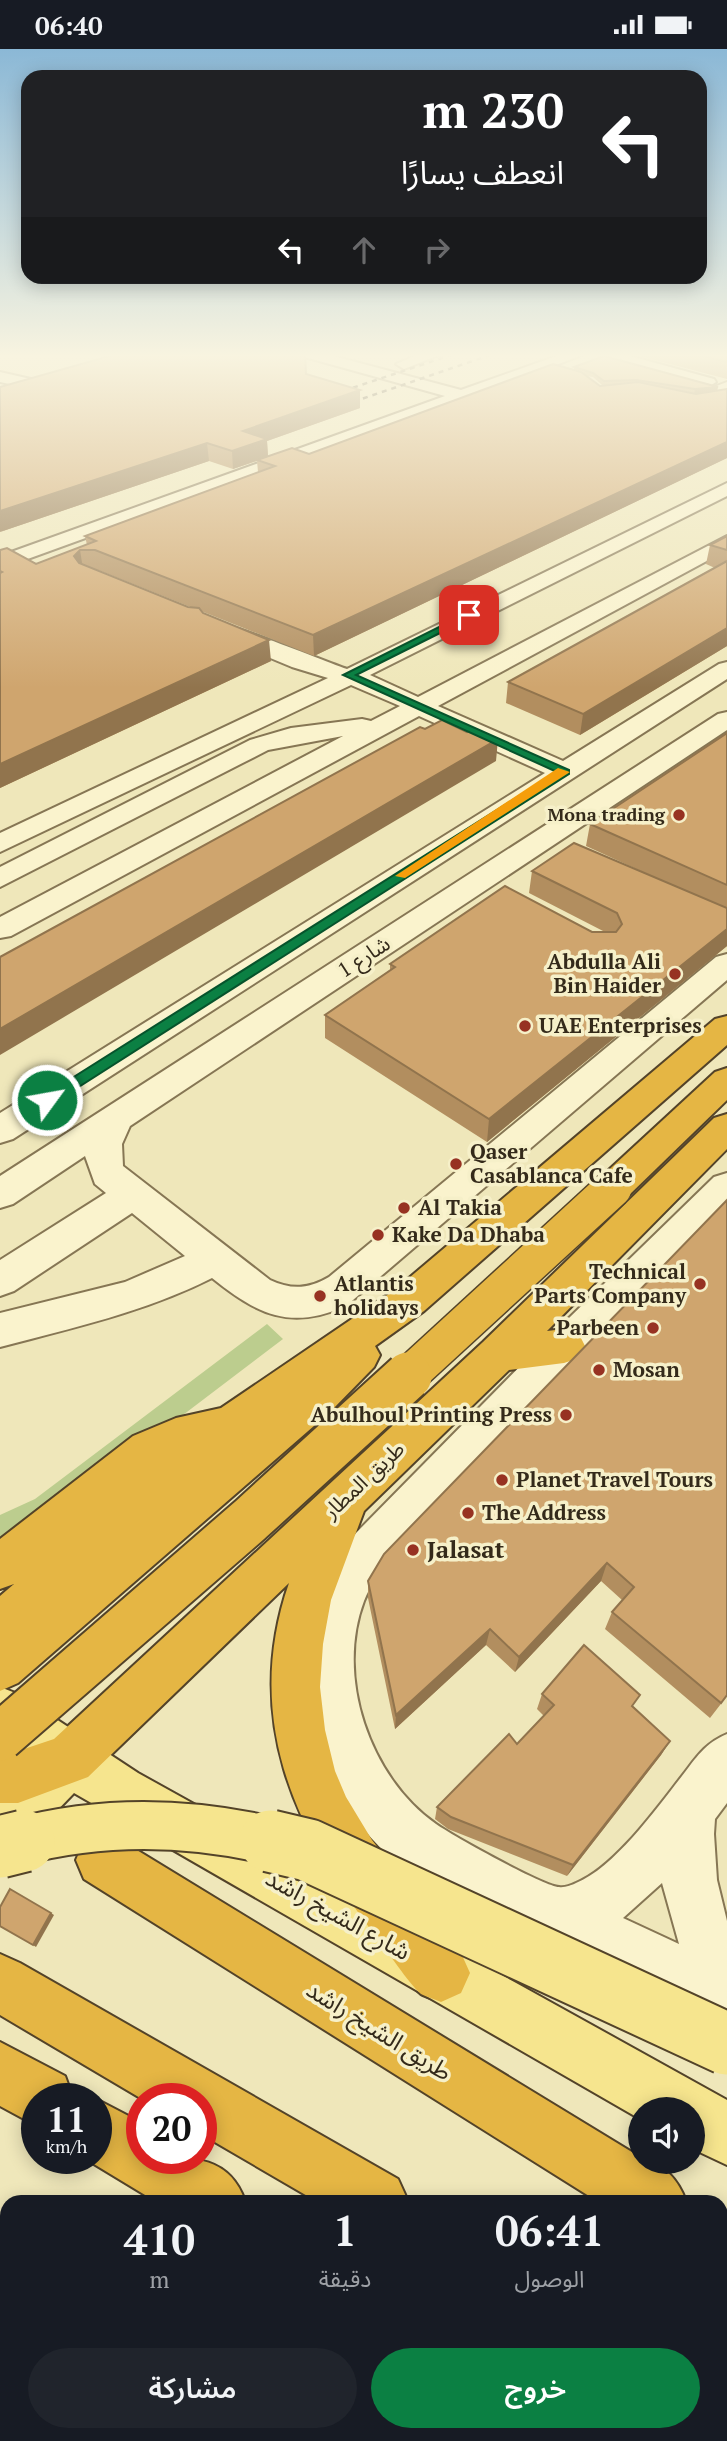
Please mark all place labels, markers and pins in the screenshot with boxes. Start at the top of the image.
pin [439,585,499,645]
place label: Mona trading [548,802,666,826]
marker: Mona trading [671,807,687,823]
place label: Abdulla Ali Bin Haider [547,947,661,999]
marker: Abdulla Ali Bin Haider [667,966,683,982]
place label: UAE Enterprises [539,1011,702,1039]
marker: UAE Enterprises [517,1018,533,1034]
place label: Qaser Casablanca Cafe [470,1137,633,1189]
marker: Qaser Casablanca Cafe [448,1156,464,1172]
place label: Al Takia [418,1193,502,1221]
marker: Al Takia [396,1200,412,1216]
place label: Kake Da Dhaba [392,1220,545,1248]
marker: Kake Da Dhaba [370,1227,386,1243]
place label: Technical Parts Company [534,1257,687,1309]
place label: Atlantis holidays [334,1269,419,1321]
marker: Technical Parts Company [692,1276,708,1292]
marker: Atlantis holidays [312,1288,328,1304]
place label: Parbeen [557,1313,639,1341]
marker: Parbeen [645,1320,661,1336]
place label: Mosan [613,1355,680,1383]
marker: Mosan [591,1362,607,1378]
place label: Abulhoul Printing Press [311,1400,552,1428]
marker: Abulhoul Printing Press [558,1407,574,1423]
place label: Planet Travel Tours [516,1465,713,1493]
marker: Planet Travel Tours [494,1472,510,1488]
place label: The Address [482,1498,606,1526]
marker: The Address [460,1505,476,1521]
place label: Jalasat [427,1533,505,1565]
marker: Jalasat [405,1542,421,1558]

